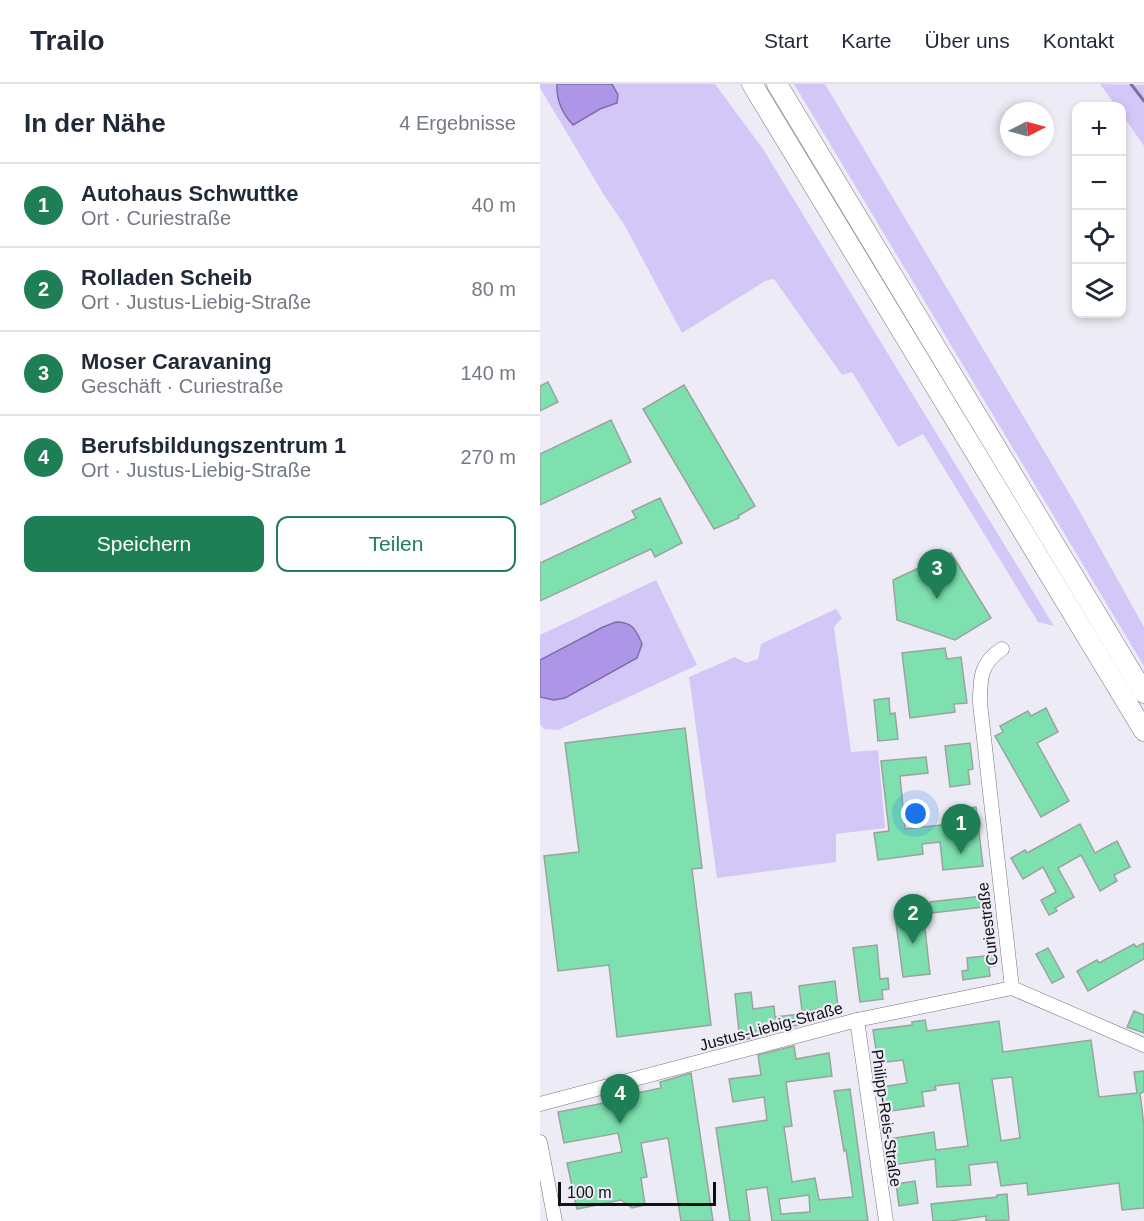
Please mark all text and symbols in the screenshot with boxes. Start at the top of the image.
text: Trailo [30,25,105,56]
text: Start [764,29,808,52]
text: Karte [841,29,892,52]
text: Über uns [925,29,1010,52]
text: Kontakt [1043,29,1114,52]
north arrow [1000,102,1054,156]
map controls [1072,102,1126,318]
button: + [1072,102,1126,156]
text: In der Nähe [24,108,166,138]
text: 4 Ergebnisse [399,112,516,134]
button: − [1072,156,1126,210]
text: Autohaus Schwuttke [81,181,299,206]
text: 1 [38,194,49,216]
text: 40 m [472,194,516,216]
text: Ort · Curiestraße [81,207,231,229]
button: locate [1072,210,1126,264]
button: layers [1072,264,1126,318]
text: Rolladen Scheib [81,265,252,290]
text: 2 [38,278,49,300]
text: 80 m [472,278,516,300]
text: Ort · Justus-Liebig-Straße [81,291,311,313]
text: Moser Caravaning [81,349,272,374]
text: 3 [38,362,49,384]
text: 140 m [460,362,516,384]
text: Geschäft · Curiestraße [81,375,283,397]
text: Berufsbildungszentrum 1 [81,433,346,458]
text: 4 [38,446,49,468]
text: 270 m [460,446,516,468]
text: Ort · Justus-Liebig-Straße [81,459,311,481]
button: Speichern [24,516,264,572]
button: Teilen [276,516,516,572]
pin: 3 [918,550,956,599]
your location [901,799,930,828]
pin: 1 [942,804,980,854]
street label: Curiestraße [974,881,1001,966]
pin: 2 [894,894,932,944]
street label: Justus-Liebig-Straße [698,999,845,1054]
street label: Philipp-Reis-Straße [868,1048,905,1188]
pin: 4 [600,1074,640,1124]
scale bar [558,1179,716,1206]
text: 100 m [567,1184,611,1201]

